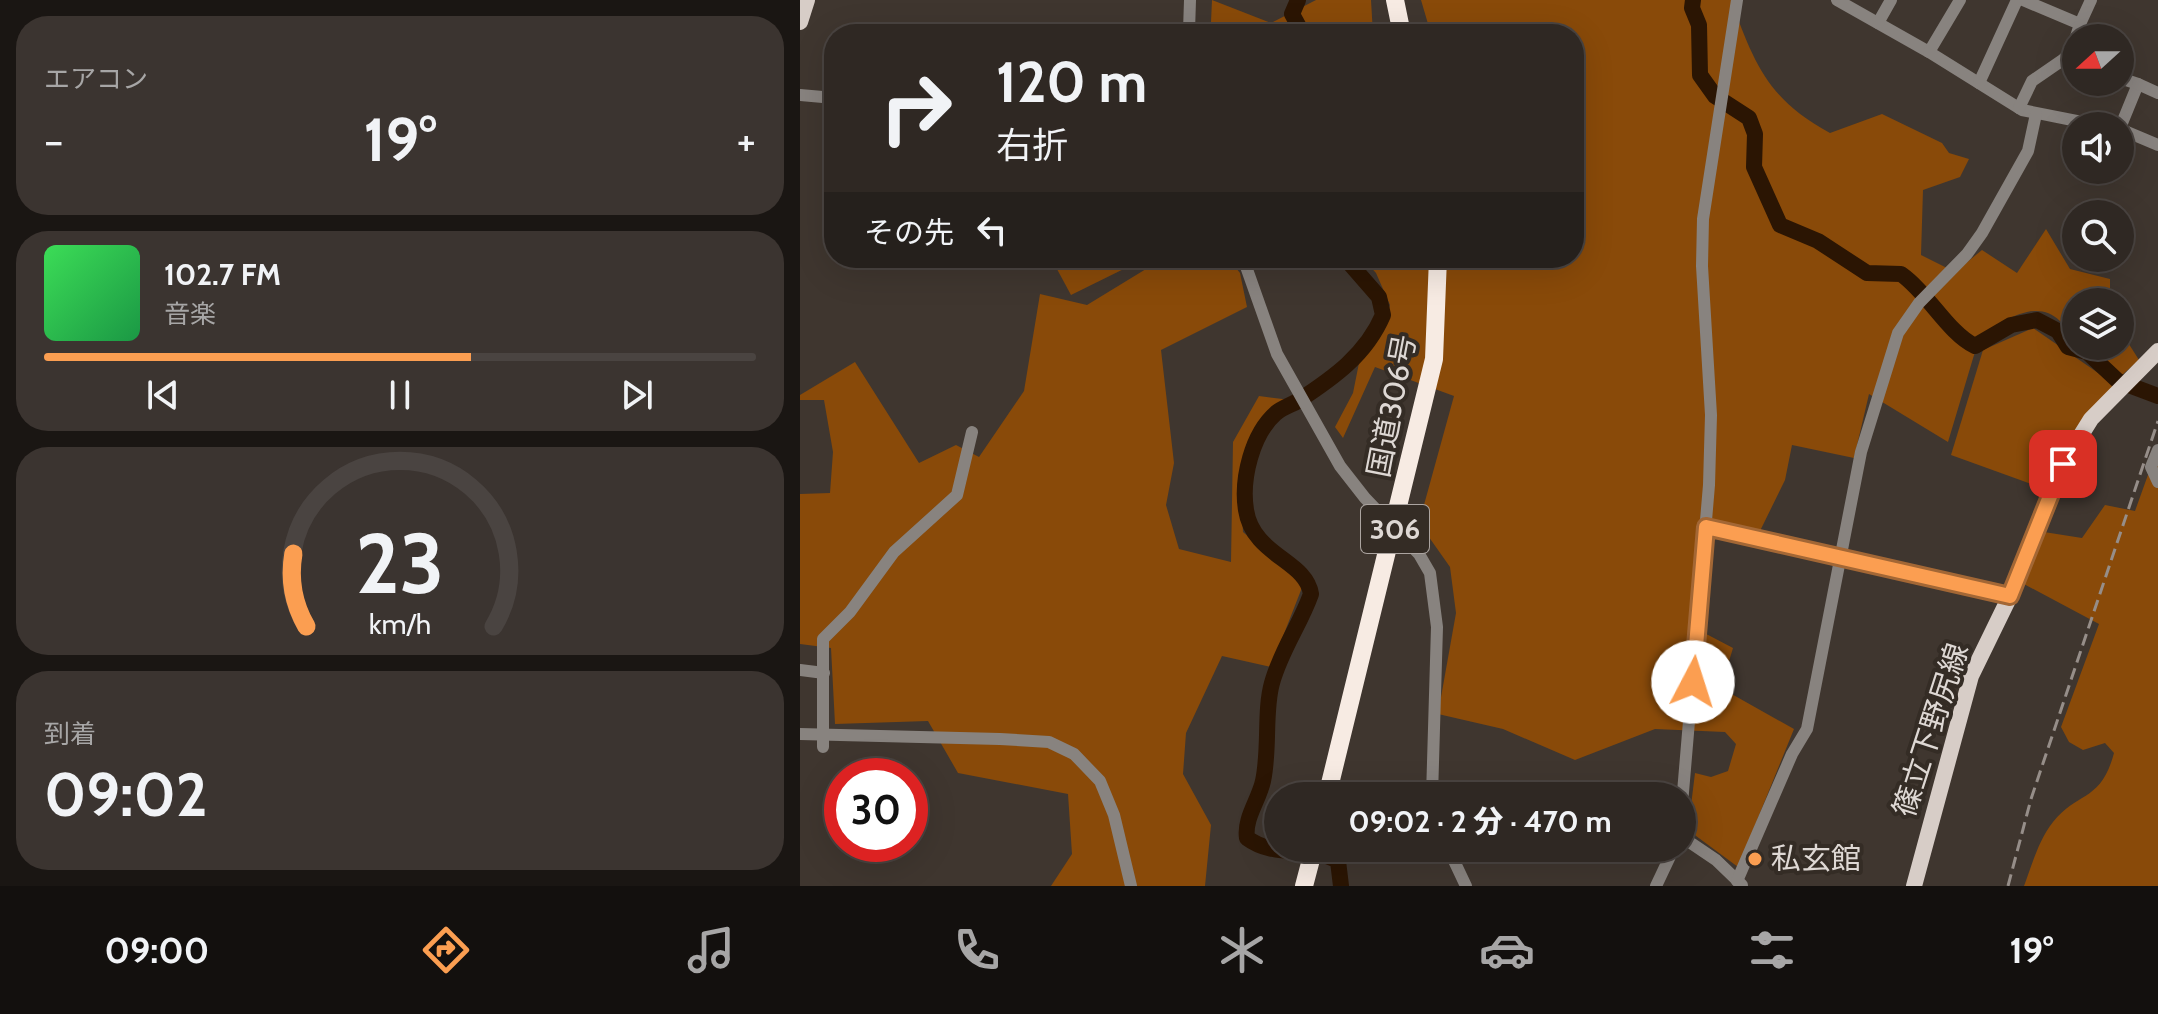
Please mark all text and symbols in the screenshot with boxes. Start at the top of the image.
north arrow [2062,24,2134,96]
map controls [2062,24,2134,360]
text: 120 m [996,48,1147,116]
icon: right [864,56,968,160]
text: エアコン [44,63,148,95]
text: 19° [363,103,437,176]
button: sound [2062,112,2134,184]
text: − [44,114,63,167]
text: + [737,114,756,167]
text: 右折 [996,123,1068,167]
button: search [2062,200,2134,272]
icon: left [970,208,1014,252]
text: その先 [864,214,954,251]
text: 102.7 FM [164,256,281,293]
button: layers [2062,288,2134,360]
text: 音楽 [164,298,216,330]
street label: 国道306号 [1360,332,1423,480]
icon: previous [141,373,185,417]
icon: pause [378,373,422,417]
icon: next [615,373,659,417]
pin [2029,430,2097,498]
icon: arrive [2041,442,2085,486]
road number: 306 [1361,505,1429,553]
text: 23 [356,512,444,613]
text: km/h [369,606,431,641]
street label: 篠立下野尻線 [1885,639,1976,821]
position arrow [1651,640,1735,724]
text: 到着 [44,718,96,750]
text: 09:02 [44,758,208,831]
speed limit sign: 30 [824,758,928,862]
text: 09:02 · 2 分 · 470 m [1349,803,1611,840]
place label: 私玄館 [1771,840,1861,877]
marker: 私玄館 [1746,850,1764,868]
icon: directions [418,922,474,978]
icon: music [683,922,739,978]
icon: phone [949,922,1005,978]
icon: climate [1214,922,1270,978]
icon: car [1479,922,1535,978]
icon: filters [1744,922,1800,978]
text: 09:00 [105,928,209,972]
text: 19° [2009,928,2053,972]

